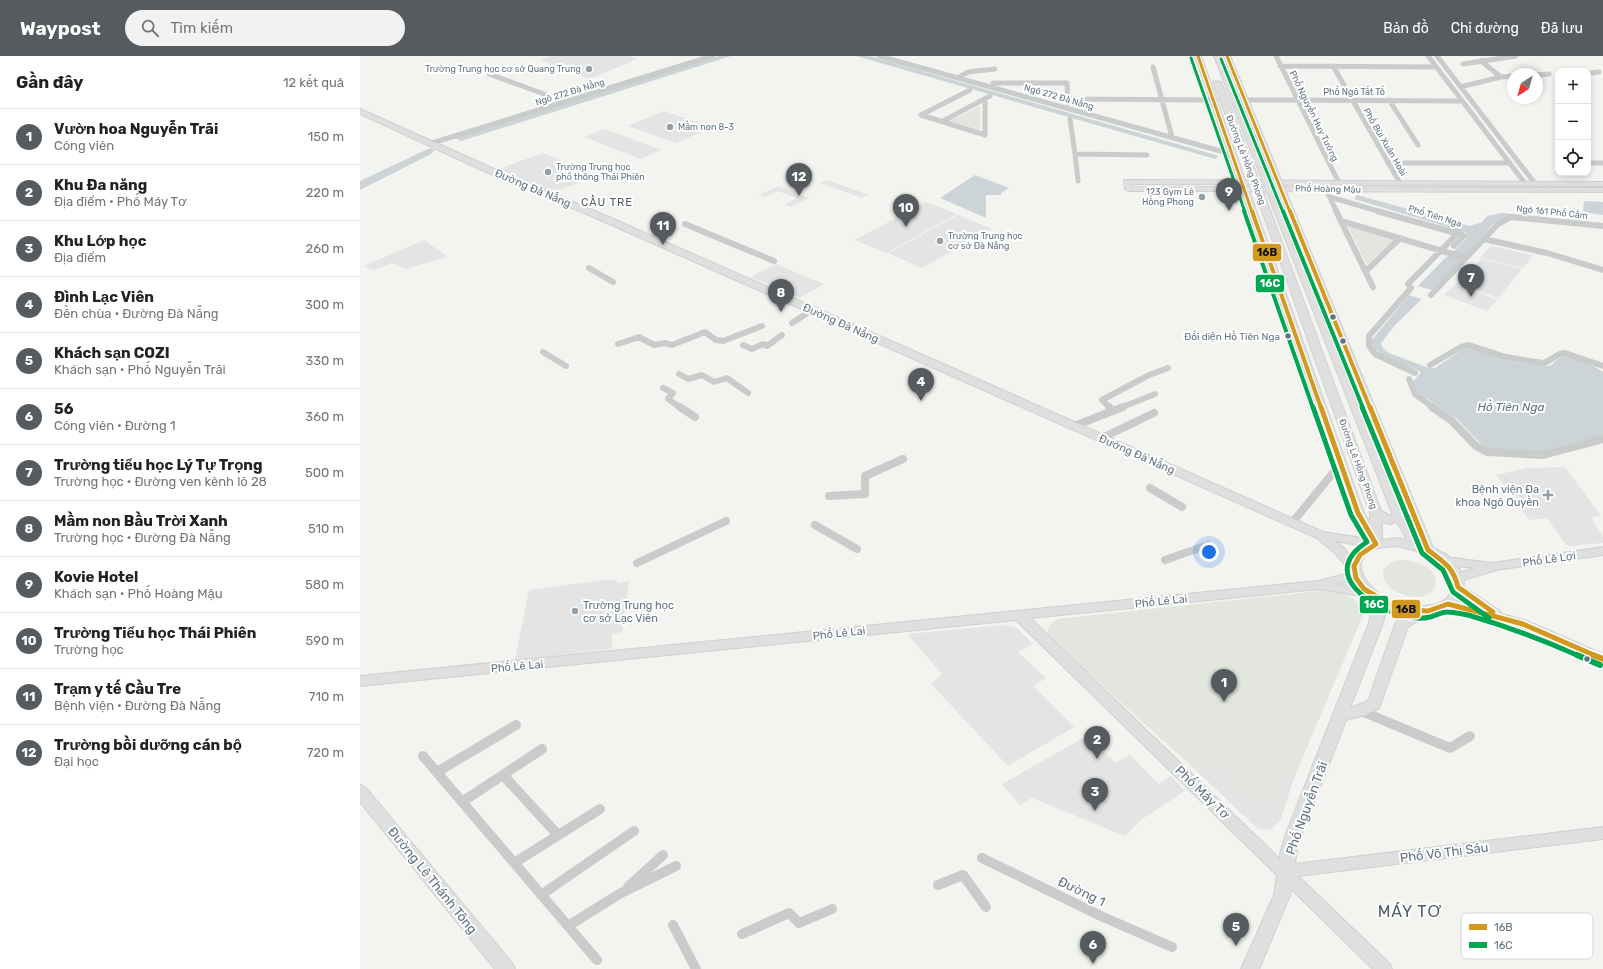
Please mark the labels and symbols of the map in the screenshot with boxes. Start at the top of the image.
place label: Trường Trung học cơ sở Quang Trung [425,64,581,74]
marker: Trường Trung học cơ sở Quang Trung [584,64,594,74]
street label: Phố Nguyễn Huy Tưởng [1288,68,1342,163]
north arrow [1507,68,1543,104]
street label: Ngõ 272 Đà Nẵng [534,77,606,107]
street label: Ngõ 272 Đà Nẵng [1023,82,1095,112]
street label: Phố Ngô Tất Tố [1323,85,1385,97]
street label: Phố Bùi Xuân Hoài [1361,105,1410,178]
street label: Đường Lê Hồng Phong [1224,113,1270,206]
place label: Mầm non 8-3 [678,120,734,132]
marker: Mầm non 8-3 [665,122,675,132]
place label: Trường Trung học phổ thông Thái Phiên [556,162,645,182]
pin: 12 [786,163,812,196]
street label: Đường Đà Nẵng [493,166,573,210]
marker: Trường Trung học phổ thông Thái Phiên [543,167,553,177]
pin: 9 [1216,178,1242,211]
street label: Phố Hoàng Mậu [1295,182,1361,195]
place label: 123 Gym Lê Hồng Phong [1142,187,1194,207]
marker: 123 Gym Lê Hồng Phong [1197,192,1207,202]
district label: CẦU TRE [581,194,633,209]
pin: 10 [893,194,919,227]
street label: Phố Tiên Nga [1407,201,1463,229]
street label: Ngõ 161 Phố Cấm [1516,201,1588,221]
pin: 11 [650,212,676,245]
place label: Trường Trung học cơ sở Đà Nẵng [948,231,1022,251]
marker: Trường Trung học cơ sở Đà Nẵng [935,236,945,246]
line badge: 16B [1252,243,1282,262]
text: 16B [1257,246,1277,259]
pin: 7 [1458,264,1484,297]
line badge: 16C [1255,274,1285,293]
text: 16C [1260,277,1280,290]
pin: 8 [768,279,794,312]
street label: Đường Đà Nẵng [801,301,881,346]
unlabelled marker [1328,312,1338,322]
place label: Đối diện Hồ Tiên Nga [1184,330,1280,343]
marker: Đối diện Hồ Tiên Nga [1283,331,1293,341]
unlabelled marker [1338,336,1348,346]
pin: 4 [908,368,934,401]
water label: Hồ Tiên Nga [1477,399,1545,414]
street label: Đường Lê Hồng Phong [1337,417,1381,511]
street label: Đường Đà Nẵng [1097,432,1177,477]
place label: Bệnh viện Đa khoa Ngô Quyền [1456,483,1539,509]
marker: Bệnh viện Đa khoa Ngô Quyền [1542,489,1554,501]
your location [1199,542,1219,562]
street label: Phố Lê Lợi [1521,548,1577,570]
street label: Phố Lê Lai [1134,591,1188,611]
line badge: 16C [1359,595,1389,614]
text: 16C [1364,598,1384,611]
place label: Trường Trung học cơ sở Lạc Viên [583,599,674,625]
line badge: 16B [1391,599,1421,619]
text: 16B [1396,603,1416,616]
marker: Trường Trung học cơ sở Lạc Viên [570,606,580,616]
street label: Phố Lê Lai [812,623,866,643]
unlabelled marker [1582,654,1592,664]
street label: Phố Lê Lai [490,656,544,675]
pin: 1 [1211,669,1237,702]
pin: 2 [1084,726,1110,759]
street label: Phố Nguyễn Trãi [1282,759,1331,857]
street label: Phố Máy Tơ [1172,762,1234,822]
pin: 3 [1082,778,1108,811]
street label: Đường Lê Thánh Tông [384,824,480,937]
street label: Phố Võ Thị Sáu [1399,839,1489,865]
street label: Đường 1 [1055,874,1108,910]
district label: MÁY TƠ [1378,902,1442,921]
pin: 5 [1223,913,1249,946]
legend [1461,913,1593,959]
text: 16B [1494,921,1513,934]
pin: 6 [1080,931,1106,964]
text: 16C [1494,939,1513,952]

